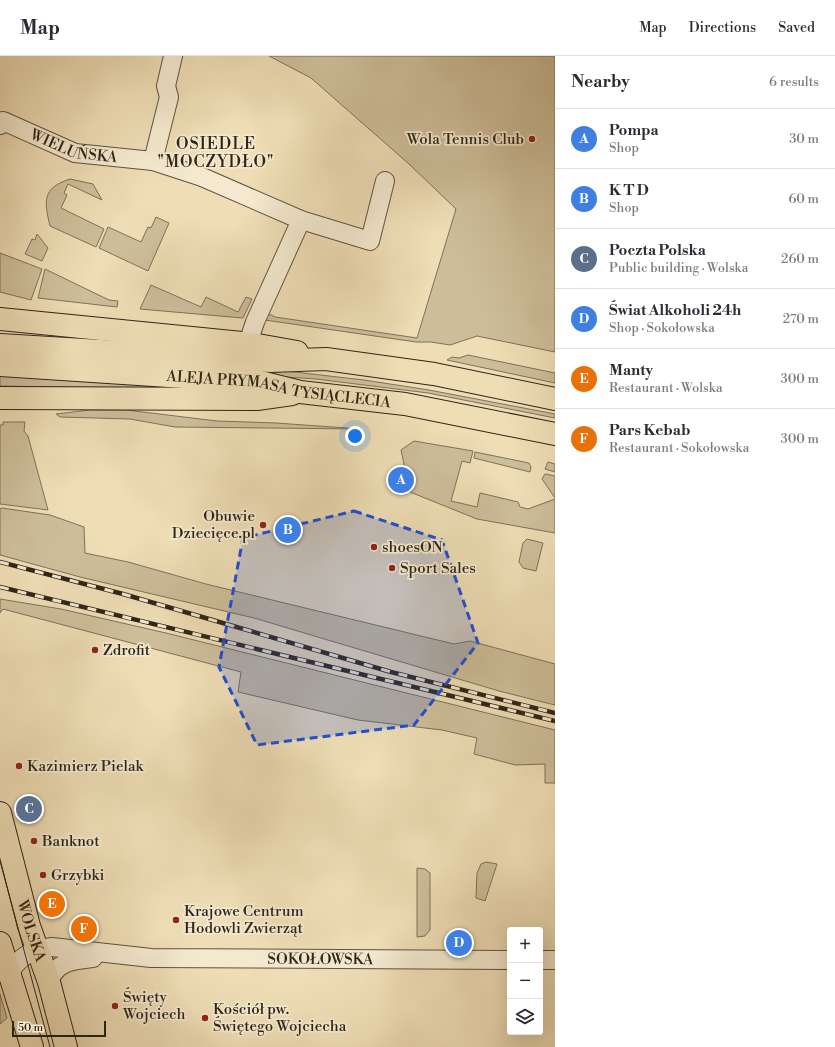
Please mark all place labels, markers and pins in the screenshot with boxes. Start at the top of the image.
place label: Wola Tennis Club [406,130,524,149]
marker: Wola Tennis Club [527,134,537,144]
pin: A [388,465,414,495]
place label: Obuwie Dziecięce.pl [172,507,256,543]
pin: B [275,515,301,545]
marker: Obuwie Dziecięce.pl [258,520,268,530]
place label: shoesON [382,538,443,557]
marker: shoesON [369,542,379,552]
place label: Sport Sales [400,559,476,578]
marker: Sport Sales [387,563,397,573]
place label: Zdrofit [103,641,151,660]
marker: Zdrofit [90,645,100,655]
place label: Kazimierz Pielak [27,757,145,776]
marker: Kazimierz Pielak [14,761,24,771]
pin: C [16,794,42,824]
place label: Banknot [41,832,100,851]
marker: Banknot [29,836,39,846]
place label: Grzybki [51,866,104,885]
marker: Grzybki [38,870,48,880]
pin: E [39,889,65,919]
place label: Krajowe Centrum Hodowli Zwierząt [184,902,304,938]
pin: F [71,914,97,944]
marker: Krajowe Centrum Hodowli Zwierząt [171,915,181,925]
pin: D [446,928,472,958]
place label: Święty Wojciech [122,987,186,1024]
place label: Kościół pw. Świętego Wojciecha [213,1000,347,1036]
marker: Święty Wojciech [110,1001,120,1011]
marker: Kościół pw. Świętego Wojciecha [200,1013,210,1023]

